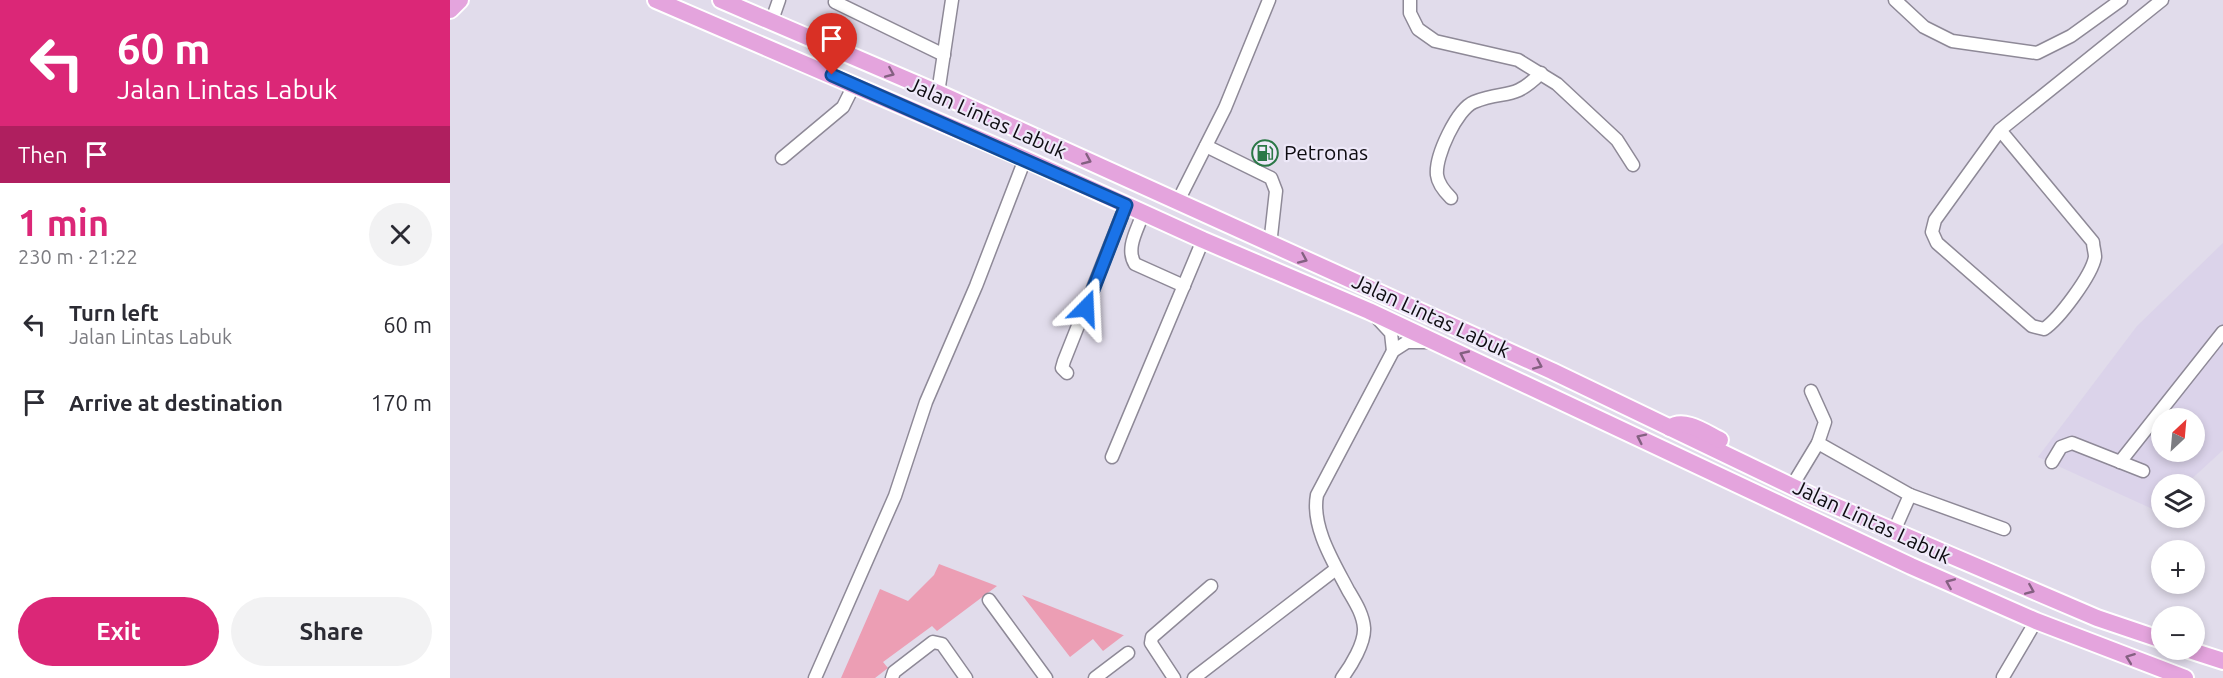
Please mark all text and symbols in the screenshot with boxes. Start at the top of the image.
pin [806,13,857,75]
icon: arrive [815,22,848,55]
icon: left [18,24,96,102]
text: 60 m [117,25,211,72]
one-way arrow [884,66,895,78]
street label: Jalan Lintas Labuk [904,71,1071,163]
text: Jalan Lintas Labuk [117,74,337,104]
icon: arrive [80,138,113,171]
fuel station icon: Petronas [1250,138,1280,168]
place label: Petronas [1284,140,1368,164]
text: Then [18,142,68,167]
one-way arrow [1081,153,1092,165]
text: 1 min [18,202,109,243]
button: close [369,203,432,266]
text: 230 m · 21:22 [18,245,138,268]
one-way arrow [1296,252,1307,264]
street label: Jalan Lintas Labuk [1349,268,1515,362]
position arrow [1054,276,1118,340]
text: Turn left [69,300,159,325]
icon: left [18,308,51,341]
text: 60 m [383,312,432,337]
text: Jalan Lintas Labuk [69,325,232,348]
one-way arrow [1460,351,1471,363]
one-way arrow [1532,357,1543,369]
icon: arrive [18,386,51,419]
text: Arrive at destination [69,390,283,415]
text: 170 m [371,390,432,415]
north arrow [2151,408,2205,462]
map controls [2151,408,2205,660]
one-way arrow [1636,434,1647,446]
street label: Jalan Lintas Labuk [1790,474,1956,568]
button: layers [2151,474,2205,528]
button: + [2151,540,2205,594]
one-way arrow [1946,579,1957,591]
one-way arrow [2023,583,2034,595]
button: Exit [18,597,219,666]
button: Share [231,597,432,666]
button: − [2151,606,2205,660]
one-way arrow [2125,653,2136,666]

